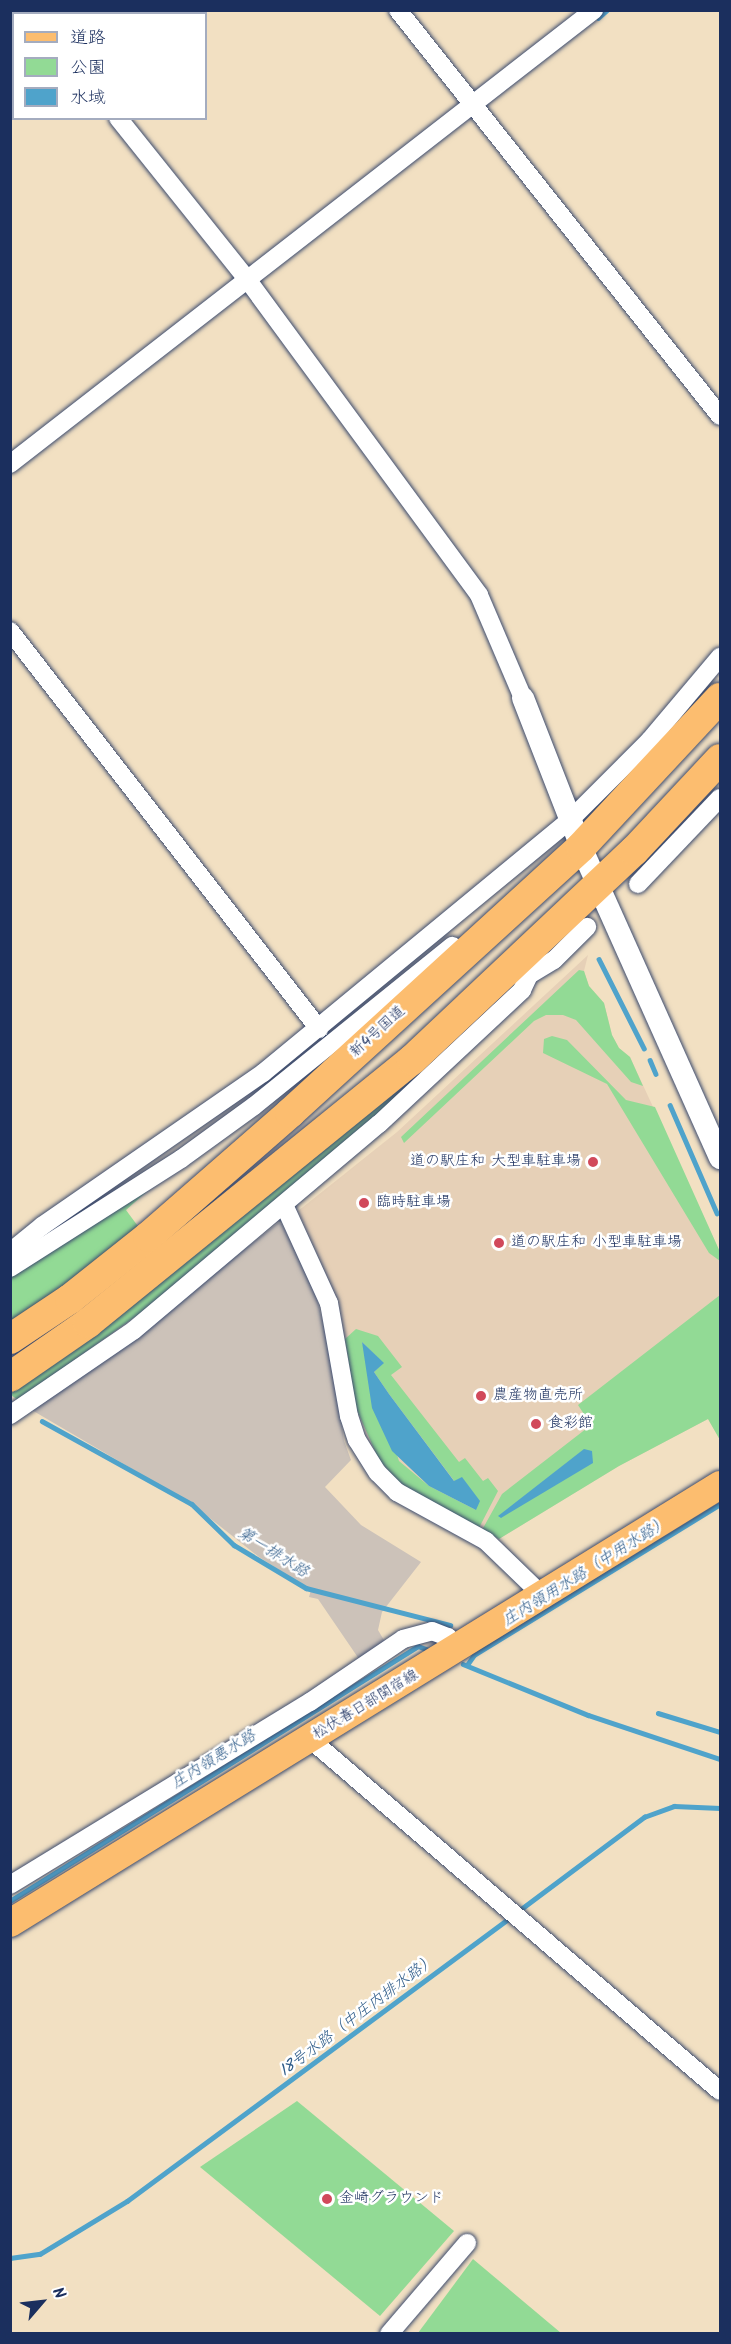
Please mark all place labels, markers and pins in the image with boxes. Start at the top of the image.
place label: 道の駅庄和 大型車駐車場 [410,1153,581,1171]
marker: 道の駅庄和 大型車駐車場 [586,1155,600,1169]
place label: 臨時駐車場 [376,1194,451,1212]
marker: 臨時駐車場 [357,1196,371,1210]
place label: 道の駅庄和 小型車駐車場 [511,1234,682,1252]
marker: 道の駅庄和 小型車駐車場 [492,1236,506,1250]
place label: 農産物直売所 [493,1387,583,1405]
marker: 農産物直売所 [474,1389,488,1403]
place label: 食彩館 [548,1415,593,1433]
marker: 食彩館 [529,1417,543,1431]
place label: 金崎グラウンド [339,2190,444,2208]
marker: 金崎グラウンド [320,2192,334,2206]

